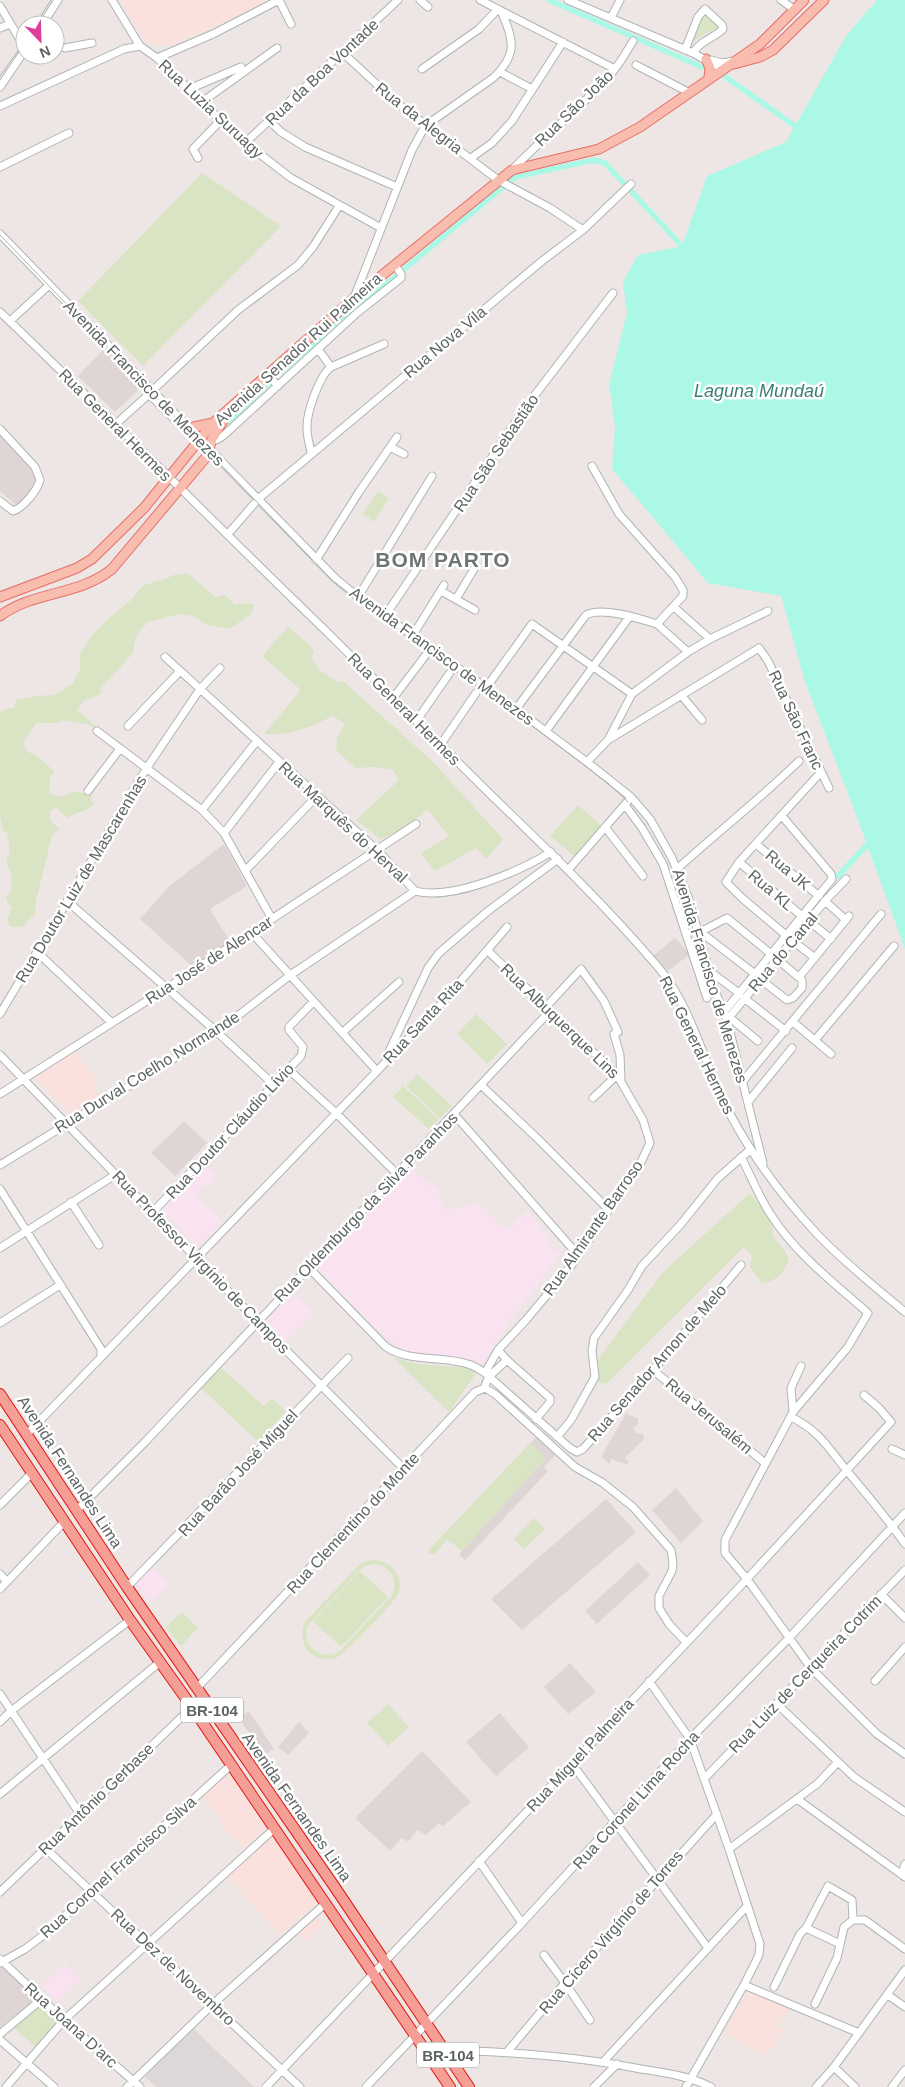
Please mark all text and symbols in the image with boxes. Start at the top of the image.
north arrow [15,15,65,65]
street label: Rua da Boa Vontade [262,15,382,129]
text: N [37,43,53,61]
street label: Rua Luzia Suruagy [155,56,267,162]
street label: Rua São João [532,67,616,149]
street label: Rua da Alegria [372,79,466,157]
street label: Avenida Senador Rui Palmeira [211,270,385,428]
street label: Avenida Francisco de Menezes [60,297,228,469]
street label: Rua Nova Vila [400,303,490,381]
street label: Rua General Hermes [56,366,174,484]
water label: Laguna Mundaú [694,381,824,401]
street label: Rua São Sebastião [450,391,542,515]
district label: BOM PARTO [375,548,511,571]
street label: Avenida Francisco de Menezes [347,584,537,728]
street label: Rua General Hermes [345,650,463,768]
street label: Rua São Franc [766,668,826,772]
street label: Rua Marquês do Herval [275,758,411,886]
street label: Rua Doutor Luiz de Mascarenhas [12,772,150,986]
street label: Rua JK [762,847,814,894]
street label: Rua KL [745,866,797,914]
street label: Avenida Francisco de Menezes [669,867,751,1085]
street label: Rua do Canal [745,909,821,995]
street label: Rua José de Alencar [142,912,276,1007]
street label: Rua Albuquerque Lins [497,960,623,1082]
street label: Rua General Hermes [656,973,738,1117]
street label: Rua Santa Rita [380,975,466,1066]
street label: Rua Durval Coelho Normande [52,1008,242,1136]
street label: Rua Doutor Cláudio Lívio [163,1060,297,1202]
street label: Rua Oldemburgo da Silva Paranhos [271,1109,461,1305]
street label: Rua Almirante Barroso [540,1157,646,1299]
street label: Rua Professor Virgínio de Campos [109,1167,293,1357]
street label: Rua Senador Arnon de Melo [584,1281,730,1445]
street label: Rua Jerusalém [662,1375,756,1457]
street label: Avenida Fernandes Lima [15,1393,126,1551]
street label: Rua Barão José Miguel [175,1406,301,1540]
street label: Rua Clementino do Monte [283,1449,423,1597]
street label: Rua Luiz de Cerqueira Cotrim [725,1592,885,1756]
street label: Rua Miguel Palmeira [523,1695,637,1815]
road number: BR-104 [181,1698,243,1722]
street label: Rua Coronel Lima Rocha [570,1727,702,1872]
street label: Avenida Fernandes Lima [239,1729,355,1885]
street label: Rua Antônio Gerbase [35,1740,157,1858]
street label: Rua Coronel Francisco Silva [37,1793,199,1941]
street label: Rua Cícero Virgínio de Torres [536,1847,686,2017]
street label: Rua Dez de Novembro [108,1905,238,2029]
street label: Rua Joana D'arc [21,1979,121,2071]
road number: BR-104 [417,2042,479,2068]

